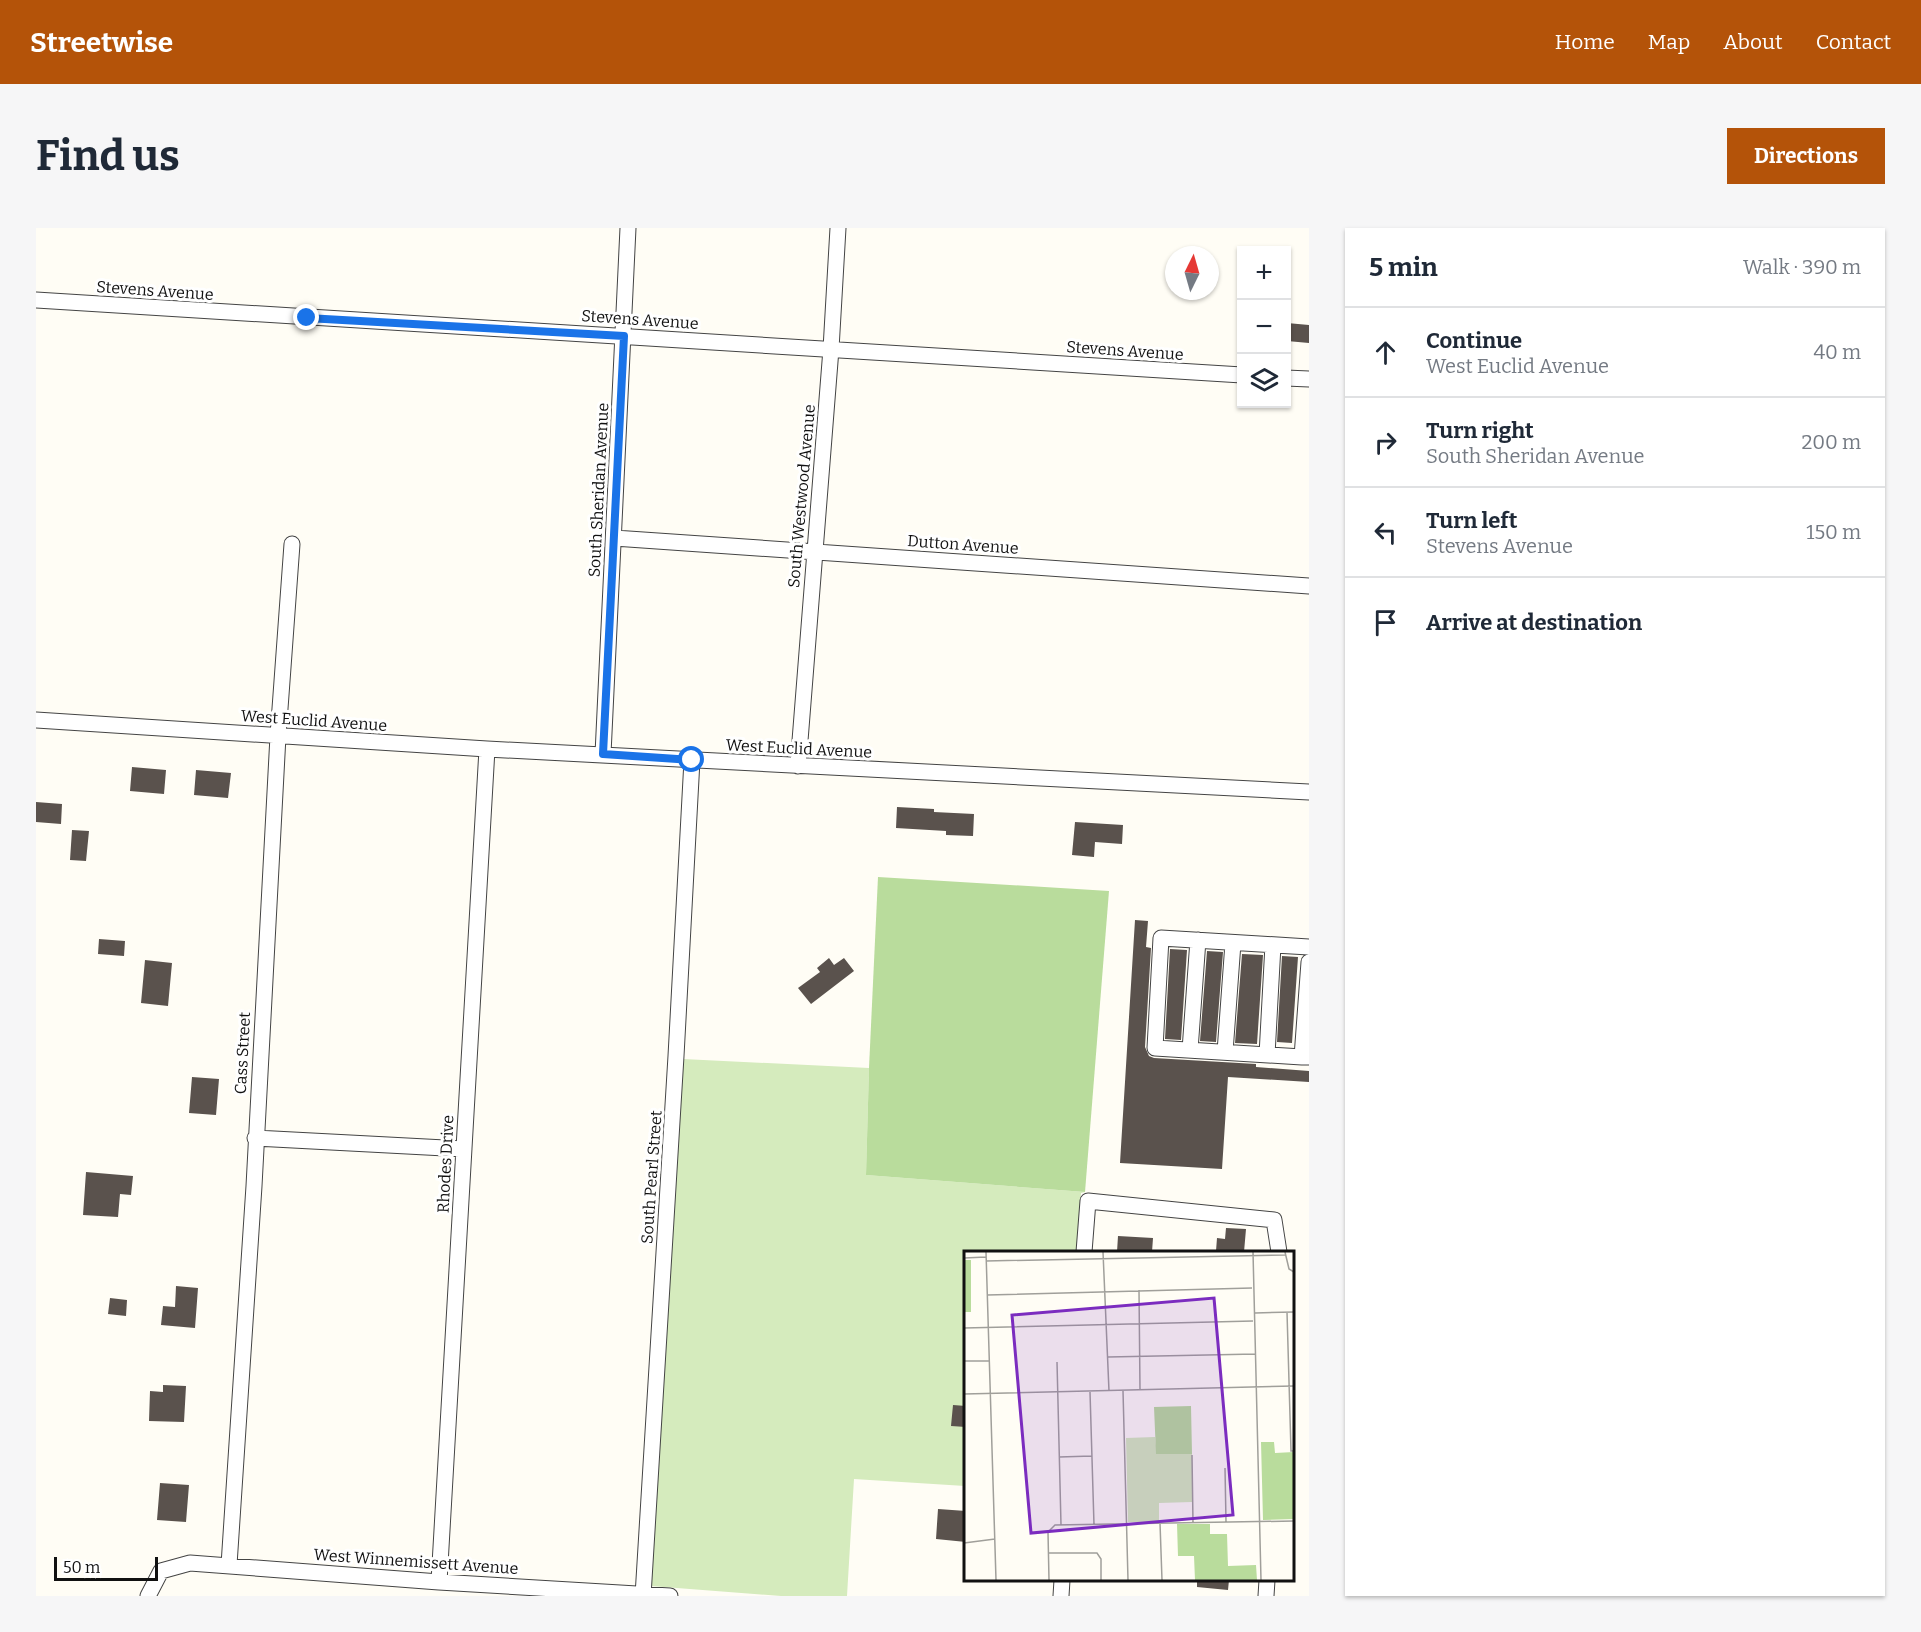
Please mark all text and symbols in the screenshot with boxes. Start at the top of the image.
text: Streetwise [30,26,173,59]
text: Home [1555,29,1615,55]
text: Map [1648,29,1690,55]
text: About [1723,29,1783,55]
text: Contact [1816,29,1891,55]
button: Directions [1727,128,1885,184]
text: Find us [36,131,180,181]
north arrow [1165,246,1219,300]
map controls [1237,246,1291,408]
button: + [1237,246,1291,300]
text: 5 min [1369,252,1438,283]
text: Walk · 390 m [1743,255,1861,279]
street label: Stevens Avenue [96,277,214,304]
button: − [1237,300,1291,354]
route end [293,304,319,330]
street label: Stevens Avenue [581,306,699,333]
text: Continue [1426,327,1522,354]
icon: ahead [1369,336,1402,369]
street label: Stevens Avenue [1066,337,1184,364]
text: 40 m [1813,340,1861,364]
button: layers [1237,354,1291,408]
text: West Euclid Avenue [1426,354,1609,378]
street label: South Sheridan Avenue [584,402,613,578]
street label: South Westwood Avenue [784,403,819,589]
text: Turn right [1426,417,1534,444]
icon: right [1369,426,1402,459]
text: 200 m [1801,430,1861,454]
text: South Sheridan Avenue [1426,444,1645,468]
text: Turn left [1426,507,1518,534]
icon: left [1369,516,1402,549]
text: 150 m [1806,520,1861,544]
street label: Dutton Avenue [907,531,1019,558]
text: Stevens Avenue [1426,534,1573,558]
icon: arrive [1369,606,1402,639]
text: Arrive at destination [1426,609,1642,636]
street label: West Euclid Avenue [240,706,388,735]
street label: West Euclid Avenue [725,735,873,762]
route start [678,746,704,772]
street label: Cass Street [231,1011,254,1095]
street label: South Pearl Street [637,1109,666,1244]
street label: Rhodes Drive [433,1114,458,1214]
inset map [964,1251,1294,1581]
street label: West Winnemissett Avenue [313,1545,519,1578]
scale bar [54,1554,158,1582]
text: 50 m [63,1558,100,1577]

